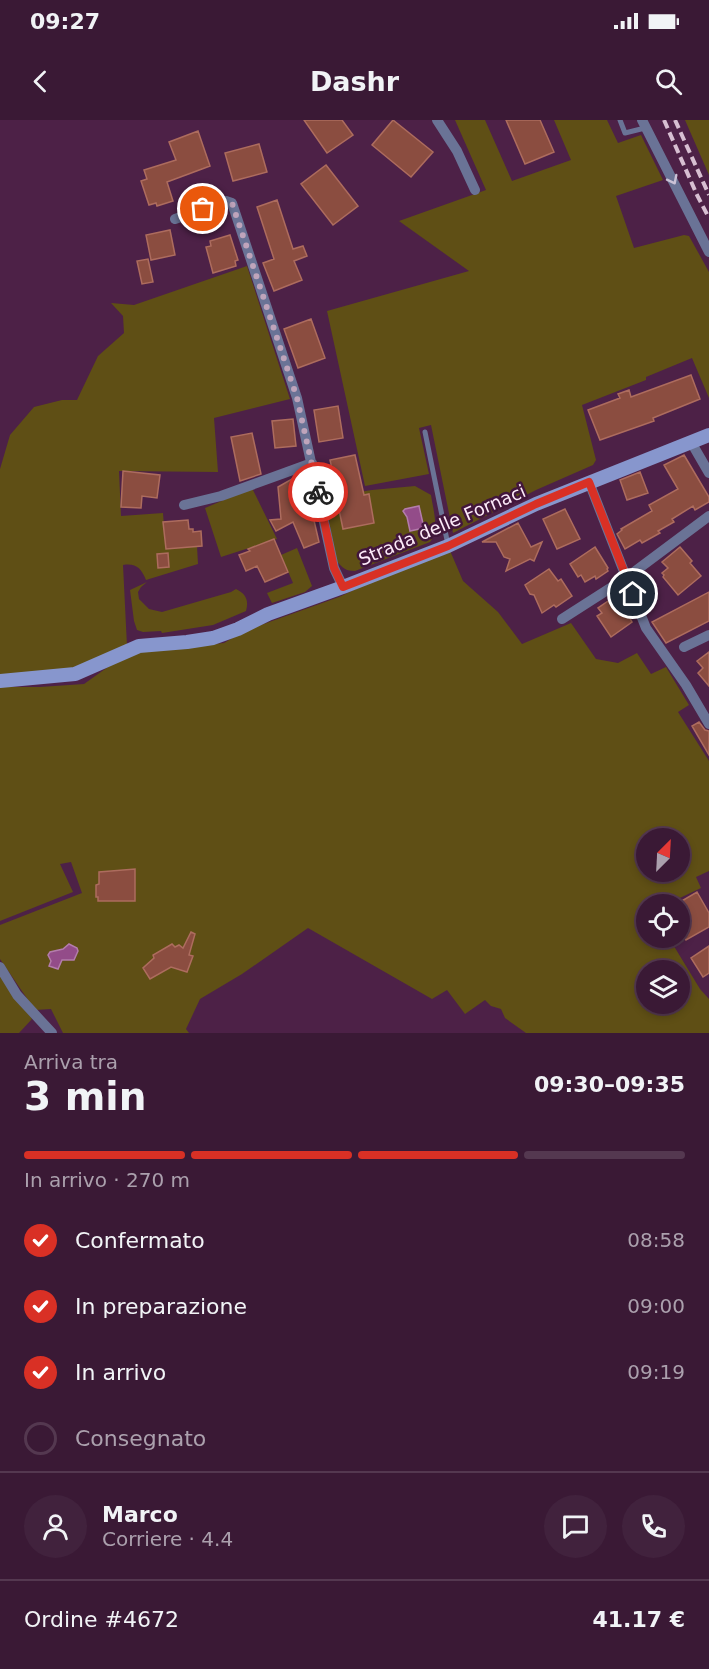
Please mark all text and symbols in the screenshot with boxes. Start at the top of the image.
text: 09:27 [30,9,100,34]
icon: back [24,65,57,98]
icon: search [652,65,685,98]
text: Dashr [310,66,399,97]
one-way arrow [665,174,677,185]
pin [177,183,228,234]
icon: bag [186,192,219,225]
courier [288,462,348,522]
icon: bike [302,476,335,509]
street label: Strada delle Fornaci [355,480,529,570]
pin [607,568,658,619]
icon: home [616,577,649,610]
north arrow [636,828,690,882]
map controls [636,828,690,1014]
button: locate [636,894,690,948]
button: layers [636,960,690,1014]
text: Arriva tra [24,1050,118,1074]
text: 09:30–09:35 [534,1072,685,1097]
text: 3 min [24,1074,146,1119]
text: In arrivo · 270 m [24,1168,190,1192]
icon: check [24,1224,57,1257]
text: Confermato [75,1228,205,1253]
text: 08:58 [627,1228,685,1252]
icon: check [24,1290,57,1323]
text: In preparazione [75,1294,247,1319]
text: 09:00 [627,1294,685,1318]
icon: check [24,1356,57,1389]
text: In arrivo [75,1360,166,1385]
text: 09:19 [627,1360,685,1384]
text: Consegnato [75,1426,206,1451]
button: person [24,1495,87,1558]
button: chat [544,1495,607,1558]
button: phone [622,1495,685,1558]
text: Marco [102,1502,178,1527]
text: Corriere · 4.4 [102,1527,233,1551]
text: Ordine #4672 [24,1607,179,1632]
text: 41.17 € [592,1607,685,1632]

